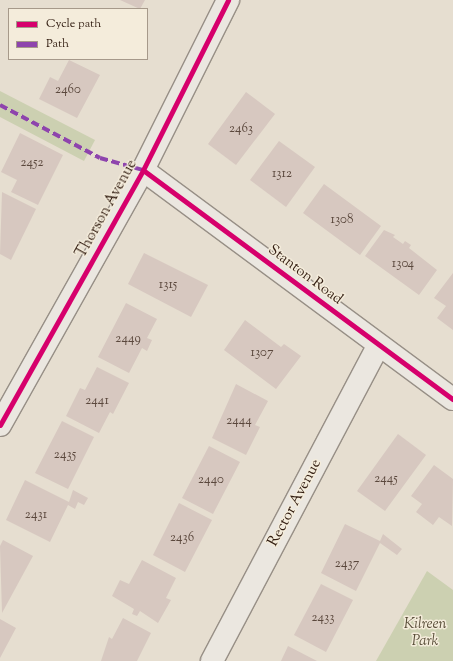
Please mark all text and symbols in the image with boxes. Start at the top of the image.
legend [8,8,148,60]
text: Cycle path [46,15,101,33]
text: Path [46,35,69,53]
house number: 2460 [55,82,81,98]
house number: 2463 [229,121,253,137]
house number: 2452 [20,155,44,171]
street label: Thorson Avenue [73,157,141,261]
house number: 1312 [272,166,292,182]
house number: 1308 [331,212,353,228]
street label: Stanton Road [264,241,346,309]
house number: 1304 [392,256,414,272]
house number: 1315 [159,277,177,293]
house number: 2449 [115,331,141,347]
house number: 1307 [251,345,273,361]
house number: 2441 [85,393,109,409]
house number: 2444 [226,413,252,429]
house number: 2435 [54,447,76,463]
street label: Rector Avenue [264,456,326,550]
house number: 2445 [374,471,398,487]
house number: 2440 [198,472,224,488]
house number: 2431 [25,507,47,523]
house number: 2436 [170,530,194,546]
house number: 2437 [335,556,359,572]
house number: 2433 [311,610,335,626]
park label: Kilreen Park [404,615,446,650]

